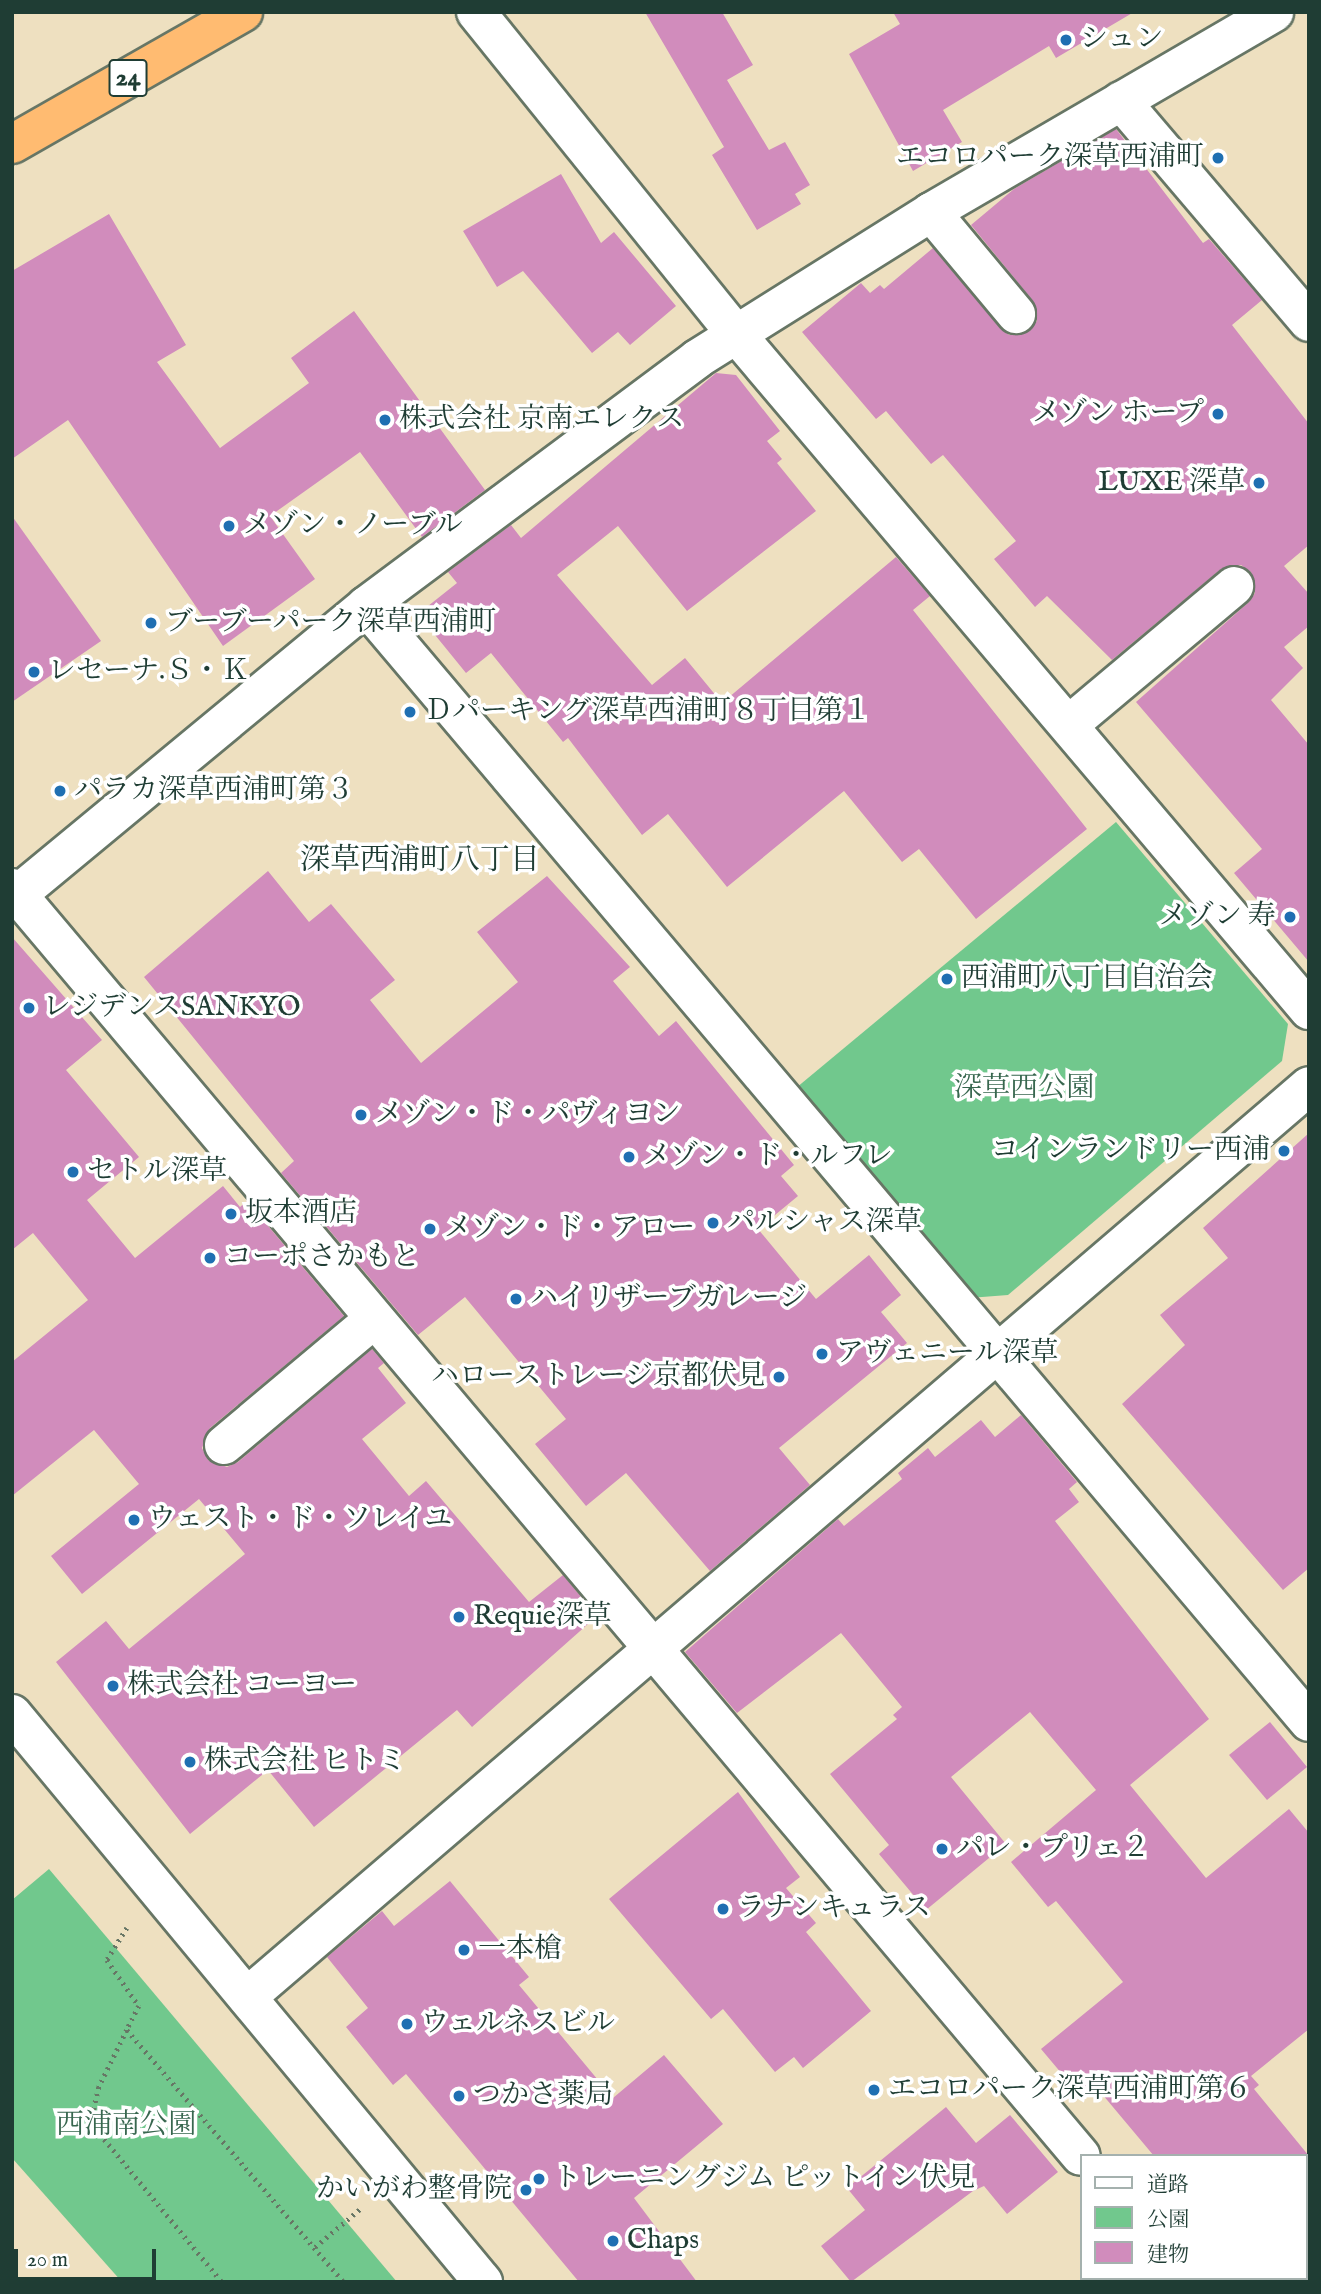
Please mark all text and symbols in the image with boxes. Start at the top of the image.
place label: シュン [1080,23,1164,57]
marker: シュン [1058,32,1074,48]
road number: 24 [107,55,149,100]
place label: エコロパーク深草西浦町 [896,141,1204,175]
marker: エコロパーク深草西浦町 [1210,150,1226,166]
place label: メゾン ホープ [1030,397,1204,431]
place label: 株式会社 京南エレクス [399,403,685,437]
marker: メゾン ホープ [1210,406,1226,422]
marker: 株式会社 京南エレクス [377,412,393,428]
place label: LUXE 深草 [1098,466,1245,500]
marker: LUXE 深草 [1251,475,1267,491]
place label: メゾン・ノーブル [243,509,466,543]
marker: メゾン・ノーブル [221,518,237,534]
place label: ブーブーパーク深草西浦町 [165,606,499,640]
marker: ブーブーパーク深草西浦町 [143,615,159,631]
place label: レセーナ.Ｓ・Ｋ [48,655,249,689]
marker: レセーナ.Ｓ・Ｋ [26,664,42,680]
place label: Ｄパーキング深草西浦町８丁目第１ [424,695,872,729]
marker: Ｄパーキング深草西浦町８丁目第１ [402,704,418,720]
place label: パラカ深草西浦町第３ [74,774,354,808]
marker: パラカ深草西浦町第３ [52,783,68,799]
district label: 深草西浦町八丁目 [300,843,540,879]
place label: メゾン 寿 [1158,900,1276,934]
marker: メゾン 寿 [1282,909,1298,925]
place label: 西浦町八丁目自治会 [961,962,1213,996]
marker: 西浦町八丁目自治会 [939,971,955,987]
place label: レジデンスSANKYO [43,991,303,1025]
marker: レジデンスSANKYO [21,1000,37,1016]
park label: 深草西公園 [954,1072,1094,1106]
place label: メゾン・ド・パヴィヨン [375,1098,683,1132]
marker: メゾン・ド・パヴィヨン [353,1107,369,1123]
place label: コインランドリー西浦 [990,1134,1270,1168]
place label: メゾン・ド・ルフレ [643,1140,895,1174]
marker: コインランドリー西浦 [1276,1143,1292,1159]
marker: メゾン・ド・ルフレ [621,1149,637,1165]
place label: セトル深草 [87,1155,227,1189]
marker: セトル深草 [65,1164,81,1180]
place label: 坂本酒店 [245,1197,357,1231]
marker: 坂本酒店 [223,1206,239,1222]
place label: パルシャス深草 [727,1206,923,1240]
place label: メゾン・ド・アロー [444,1212,696,1246]
marker: パルシャス深草 [705,1215,721,1231]
marker: メゾン・ド・アロー [422,1221,438,1237]
place label: コーポさかもと [224,1241,420,1275]
marker: コーポさかもと [202,1250,218,1266]
place label: ハイリザーブガレージ [530,1282,810,1316]
marker: ハイリザーブガレージ [508,1291,524,1307]
place label: アヴェニール深草 [836,1337,1060,1371]
marker: アヴェニール深草 [814,1346,830,1362]
place label: ハローストレージ京都伏見 [429,1360,765,1394]
marker: ハローストレージ京都伏見 [771,1369,787,1385]
place label: ウェスト・ド・ソレイユ [148,1503,456,1537]
marker: ウェスト・ド・ソレイユ [126,1512,142,1528]
place label: Requie深草 [473,1600,612,1634]
marker: Requie深草 [451,1609,467,1625]
place label: 株式会社 コーヨー [127,1669,357,1703]
marker: 株式会社 コーヨー [105,1678,121,1694]
place label: 株式会社 ヒトミ [204,1745,406,1779]
marker: 株式会社 ヒトミ [182,1754,198,1770]
place label: パレ・プリェ２ [956,1832,1152,1866]
marker: パレ・プリェ２ [934,1841,950,1857]
place label: ラナンキュラス [737,1892,933,1926]
marker: ラナンキュラス [715,1901,731,1917]
place label: 一本槍 [478,1933,562,1967]
marker: 一本槍 [456,1942,472,1958]
place label: ウェルネスビル [421,2007,617,2041]
marker: ウェルネスビル [399,2016,415,2032]
place label: エコロパーク深草西浦町第６ [888,2073,1252,2107]
place label: つかさ薬局 [473,2079,613,2113]
marker: エコロパーク深草西浦町第６ [866,2082,882,2098]
marker: つかさ薬局 [451,2088,467,2104]
park label: 西浦南公園 [56,2109,196,2143]
legend [1080,2154,1307,2280]
place label: トレーニングジム ピットイン伏見 [553,2162,979,2196]
marker: トレーニングジム ピットイン伏見 [531,2171,547,2187]
text: 道路 [1147,2172,1189,2199]
place label: かいがわ整骨院 [316,2173,512,2207]
marker: かいがわ整骨院 [518,2182,534,2198]
text: 公園 [1147,2207,1189,2234]
place label: Chaps [627,2224,699,2258]
marker: Chaps [605,2233,621,2249]
scale bar [18,2234,159,2278]
text: 建物 [1147,2242,1189,2269]
text: 20 m [27,2247,68,2274]

